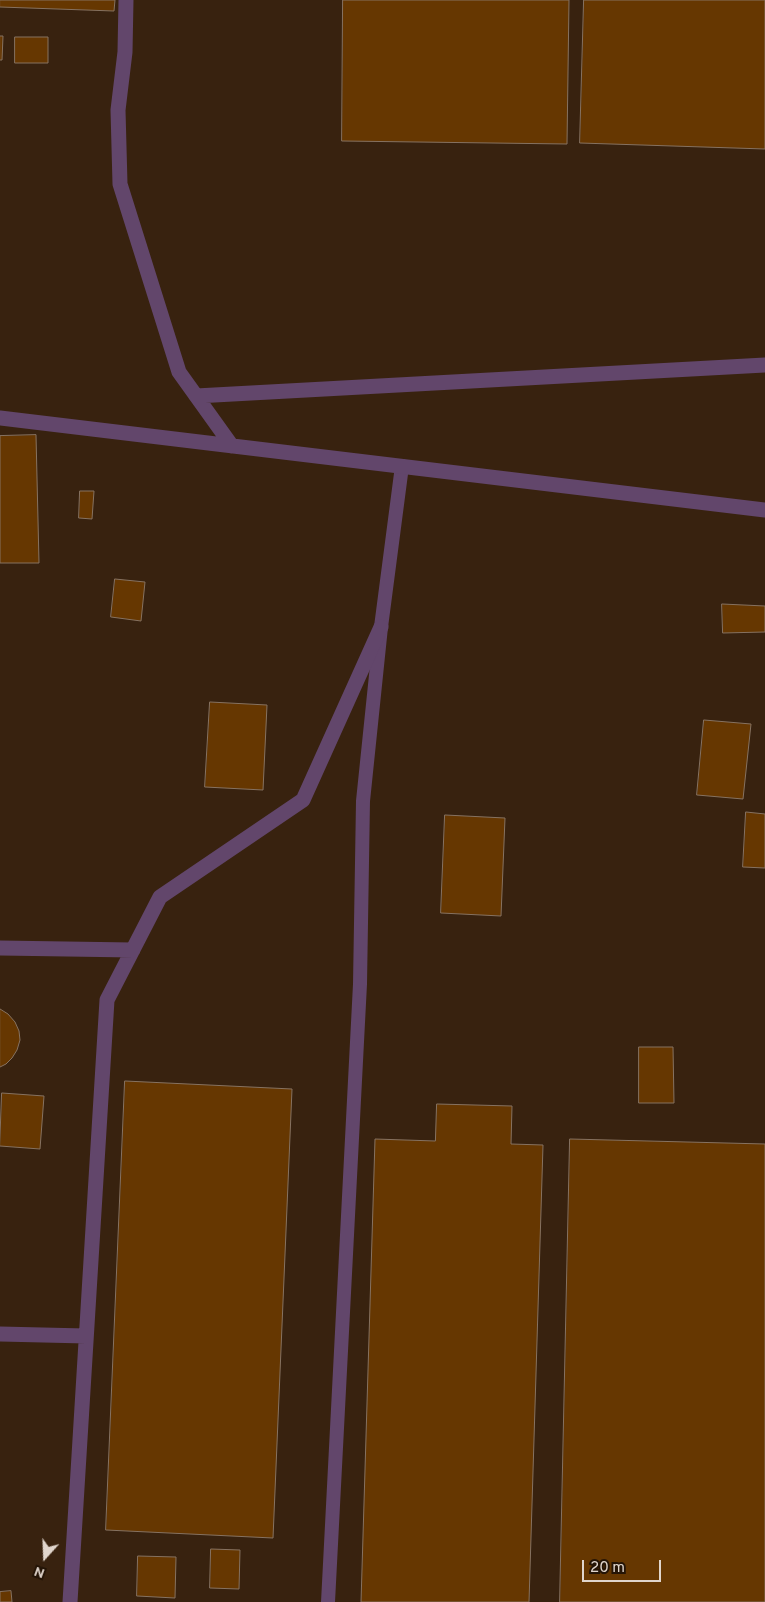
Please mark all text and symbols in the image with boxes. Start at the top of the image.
north arrow [20,1532,70,1582]
scale bar [585,1550,664,1582]
text: 20 m [590,1559,625,1578]
text: N [32,1562,47,1581]

